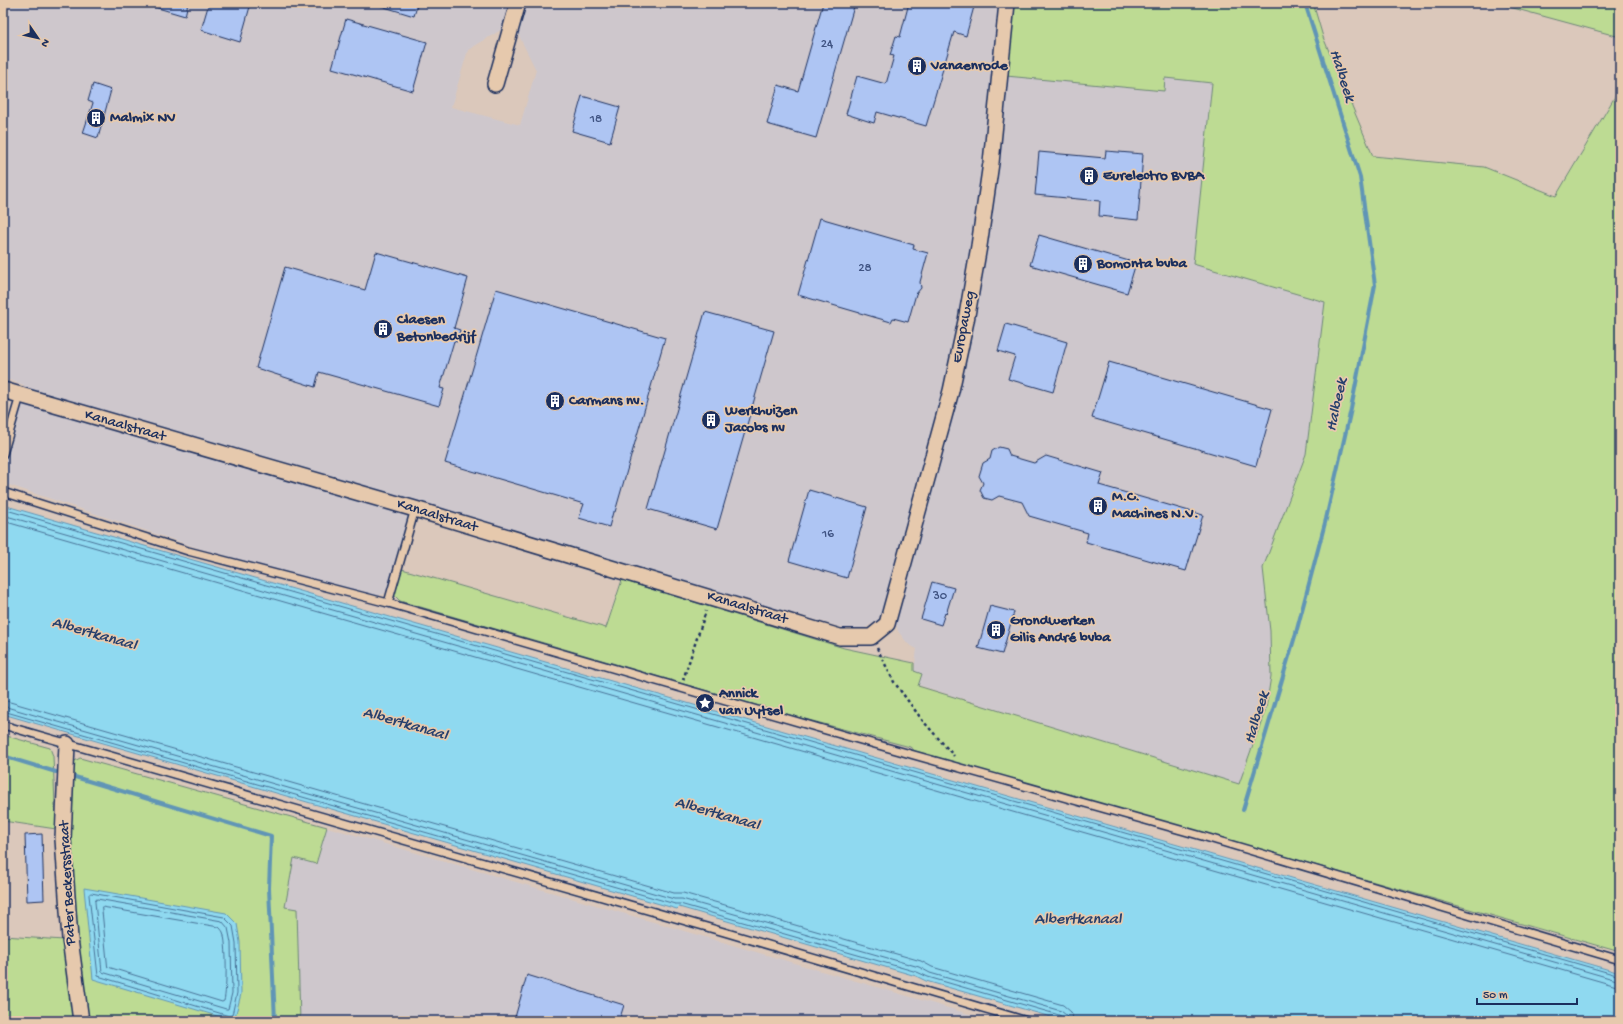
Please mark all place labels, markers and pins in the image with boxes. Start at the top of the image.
building icon: Vanaenrode [906,55,928,77]
place label: Vanaenrode [930,57,1009,75]
building icon: Malmix NV [85,107,107,129]
place label: Malmix NV [110,109,176,127]
building icon: Eurelectro BVBA [1078,165,1100,187]
place label: Eurelectro BVBA [1103,167,1205,185]
building icon: Bomonta bvba [1072,253,1094,275]
place label: Bomonta bvba [1096,255,1187,273]
place label: Claesen Betonbedrijf [396,311,477,346]
building icon: Claesen Betonbedrijf [372,318,394,340]
building icon: Carmans nv. [544,390,566,412]
place label: Carmans nv. [568,392,644,410]
place label: Werkhuizen Jacobs nv [724,402,798,437]
building icon: Werkhuizen Jacobs nv [700,409,722,431]
place label: M.C. Machines N.V. [1112,488,1199,523]
building icon: M.C. Machines N.V. [1087,495,1109,517]
place label: Grondwerken Gilis André bvba [1010,612,1111,647]
building icon: Grondwerken Gilis André bvba [985,619,1007,641]
place label: Annick van Uytsel [718,685,784,720]
place icon: Annick van Uytsel [694,692,716,714]

